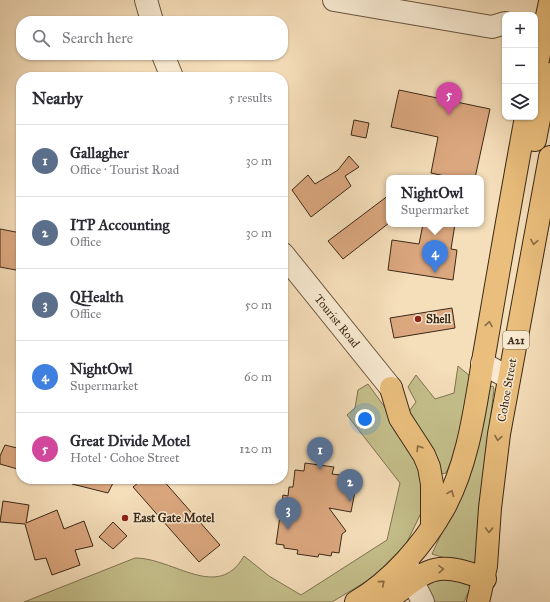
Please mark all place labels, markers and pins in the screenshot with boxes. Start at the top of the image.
pin: 5 [436,82,462,115]
pin: 4 [422,240,448,273]
place label: Shell [426,312,452,326]
marker: Shell [413,314,423,324]
pin: 1 [307,437,333,470]
pin: 2 [337,469,363,502]
pin: 3 [275,497,301,530]
place label: East Gate Motel [133,511,215,525]
marker: East Gate Motel [120,513,130,523]

